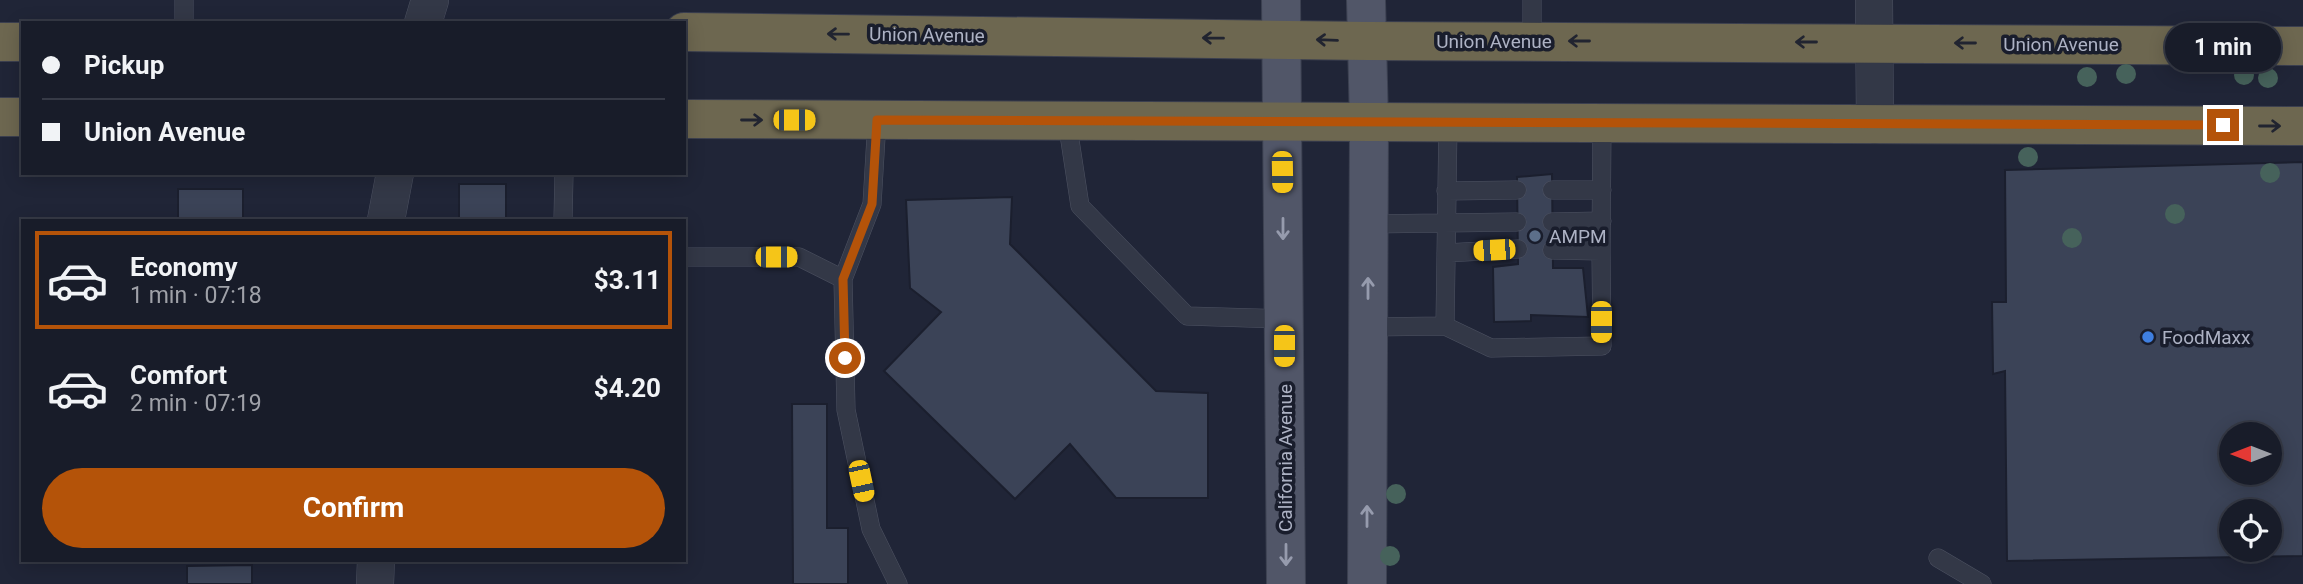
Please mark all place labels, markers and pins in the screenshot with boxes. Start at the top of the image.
place label: AMPM [1549,225,1607,248]
marker: AMPM [1527,228,1543,244]
place label: FoodMaxx [2162,326,2251,349]
marker: FoodMaxx [2140,329,2156,345]

